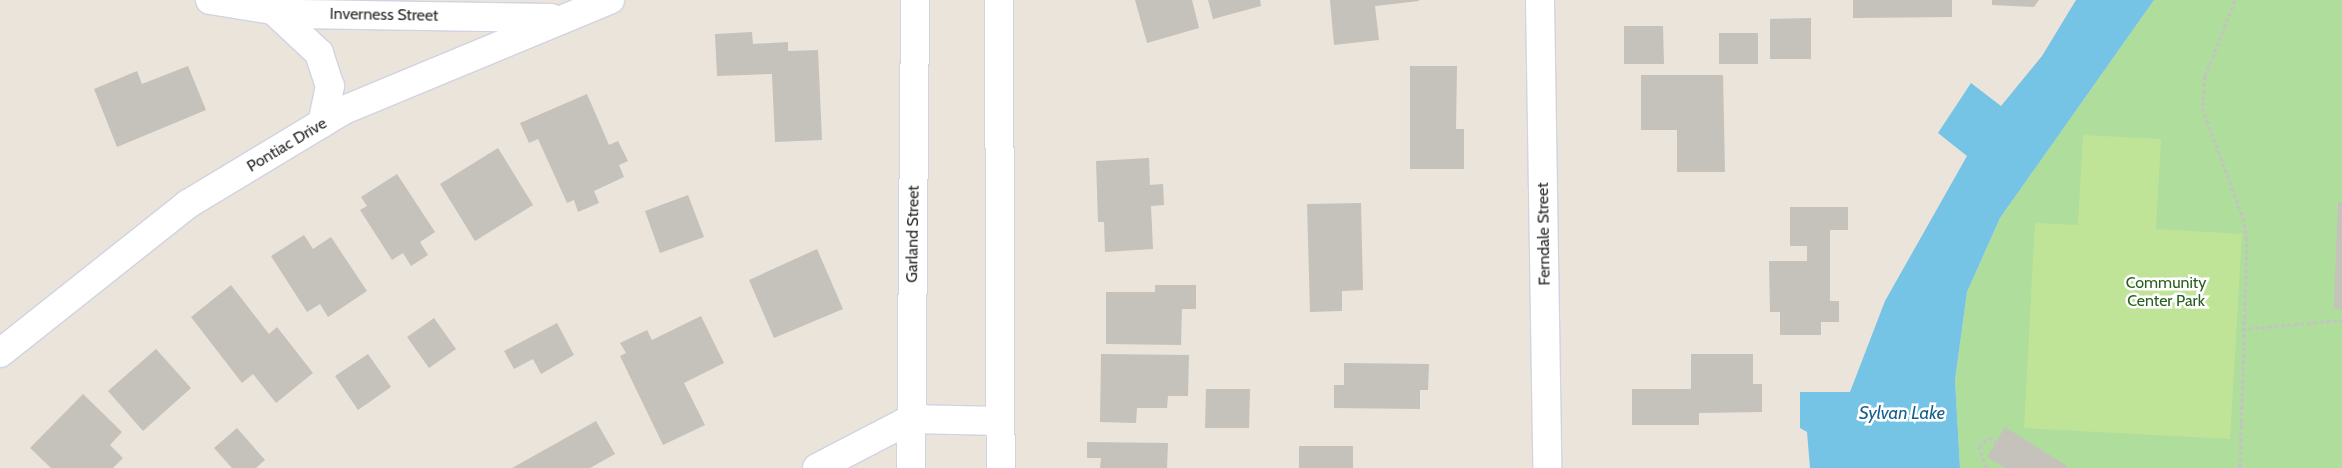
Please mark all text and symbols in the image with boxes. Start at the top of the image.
street label: Inverness Street [329,4,439,26]
street label: Pontiac Drive [244,114,330,176]
street label: Ferndale Street [1534,182,1554,286]
street label: Garland Street [903,185,923,283]
park label: Community Center Park [2126,273,2206,311]
water label: Sylvan Lake [1859,402,1945,424]

